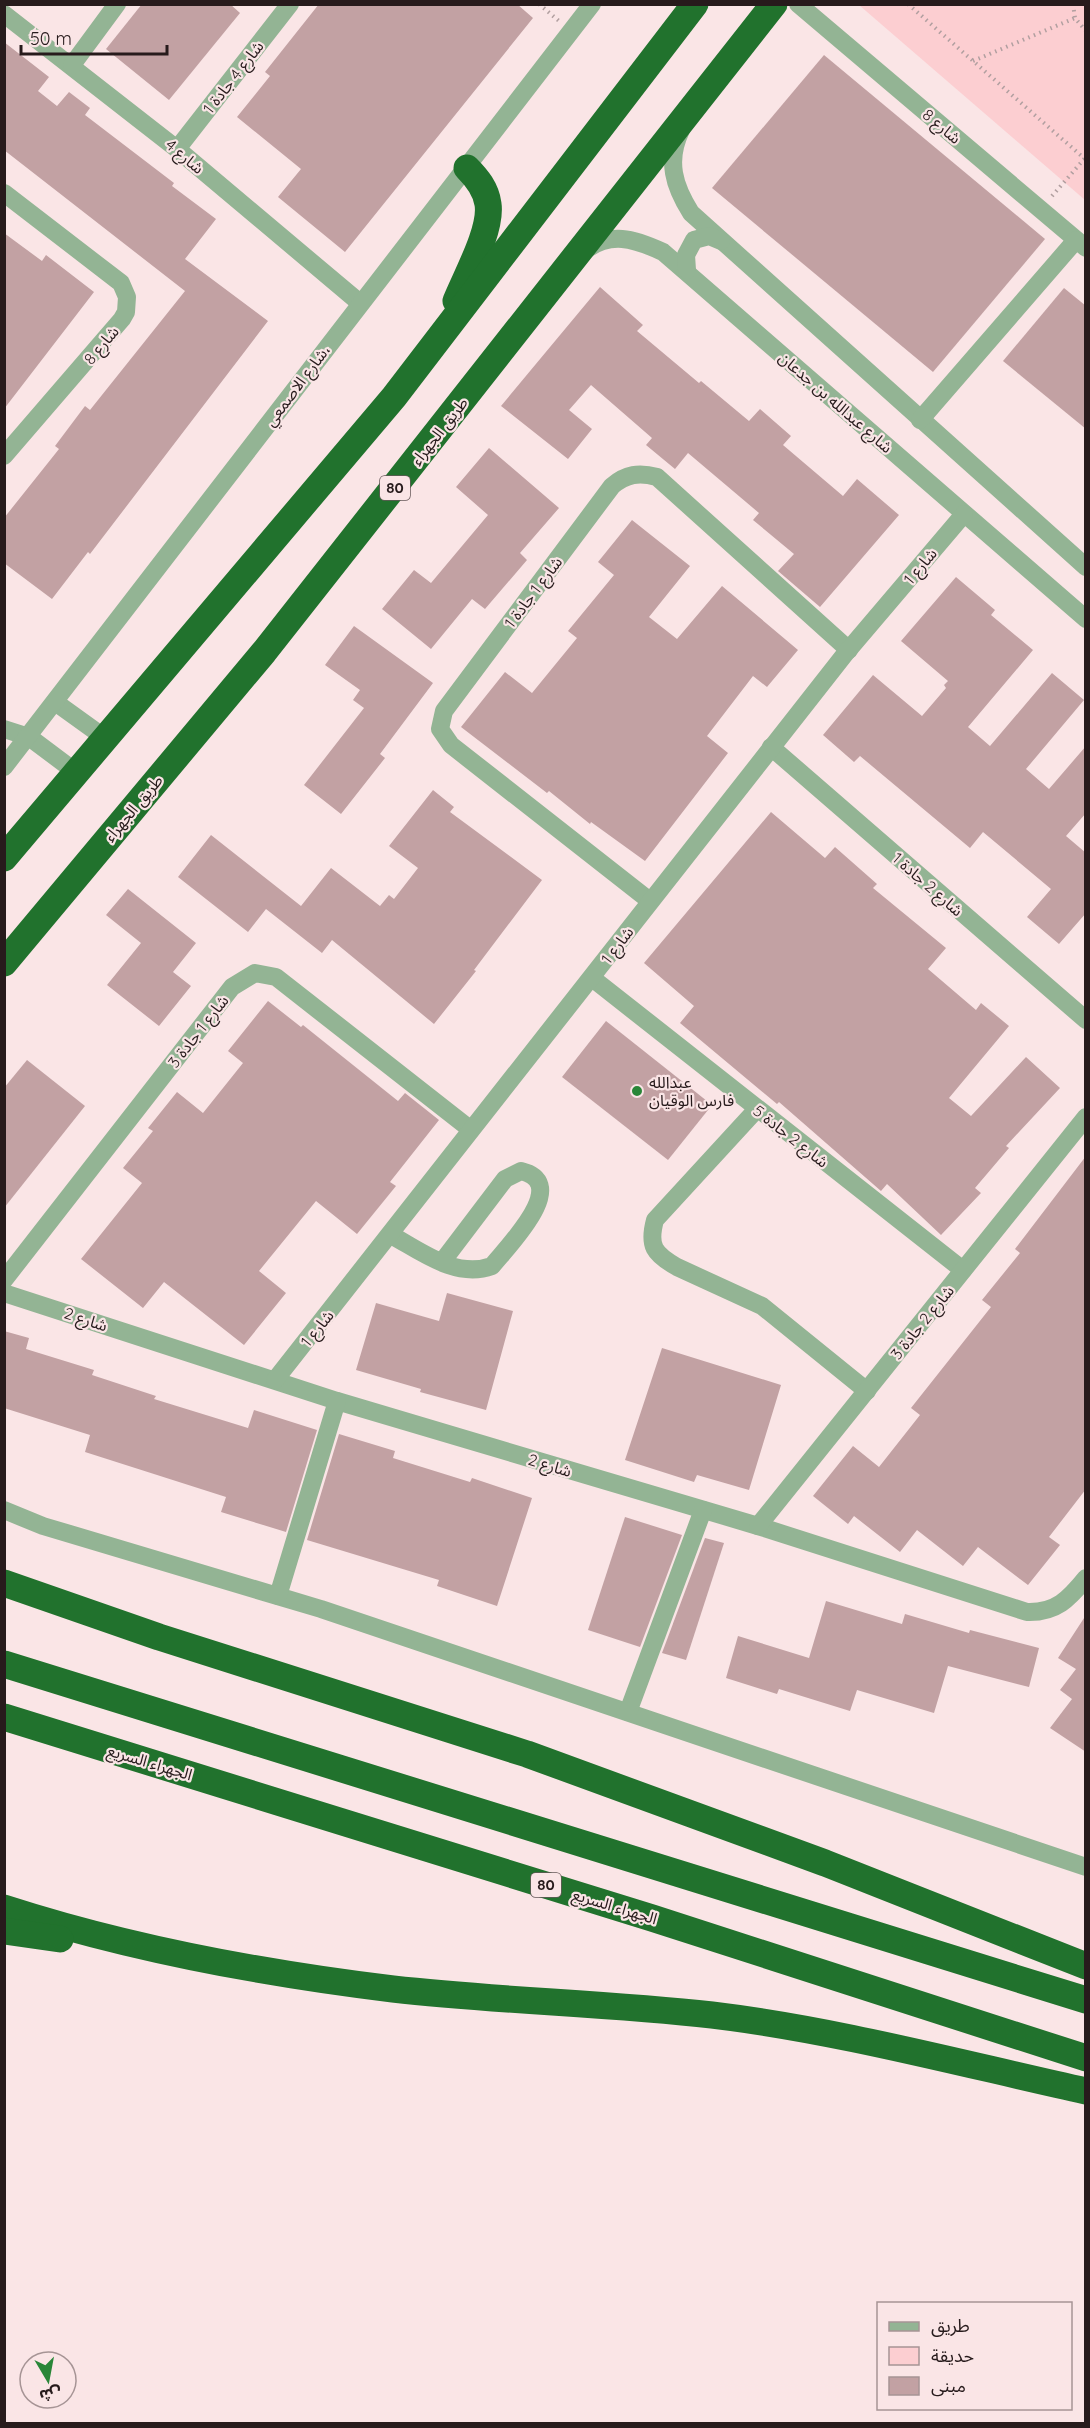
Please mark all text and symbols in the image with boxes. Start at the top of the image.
scale bar [21,18,166,56]
text: 50 m [30,27,72,50]
street label: شارع 4 جادة 1 [198,37,270,119]
street label: شارع 8 [917,104,965,150]
street label: شارع 4 [160,134,208,180]
street label: شارع 8 [79,322,125,370]
street label: شارع الاصمعي، [260,340,337,432]
street label: شارع عبدالله بن جدعان [773,347,897,459]
street label: طريق الجهراء [406,393,473,470]
road number: 80 [380,476,410,500]
street label: شارع 1 [899,544,943,590]
street label: شارع 1 جادة 1 [500,552,569,634]
street label: طريق الجهراء [99,770,168,846]
street label: شارع 2 جادة 1 [887,848,968,922]
street label: شارع 1 [597,922,640,969]
street label: شارع 1 جادة 3 [163,991,235,1073]
place label: عبدالله فارس الوقيان [649,1072,734,1110]
marker: عبدالله فارس الوقيان [630,1084,644,1098]
street label: شارع 2 جادة 5 [747,1100,833,1174]
street label: شارع 2 جادة 3 [886,1281,960,1365]
street label: شارع 2 [61,1303,110,1338]
street label: شارع 1 [296,1306,340,1352]
street label: شارع 2 [525,1449,574,1484]
street label: الجهراء السريع [104,1740,195,1787]
road number: 80 [531,1873,561,1897]
street label: الجهراء السريع [569,1884,660,1931]
legend [877,2302,1072,2410]
text: طريق [931,2314,970,2337]
text: حديقة [931,2344,974,2367]
north arrow [18,2350,78,2410]
text: مبنى [931,2374,966,2397]
text: ش [38,2383,63,2407]

